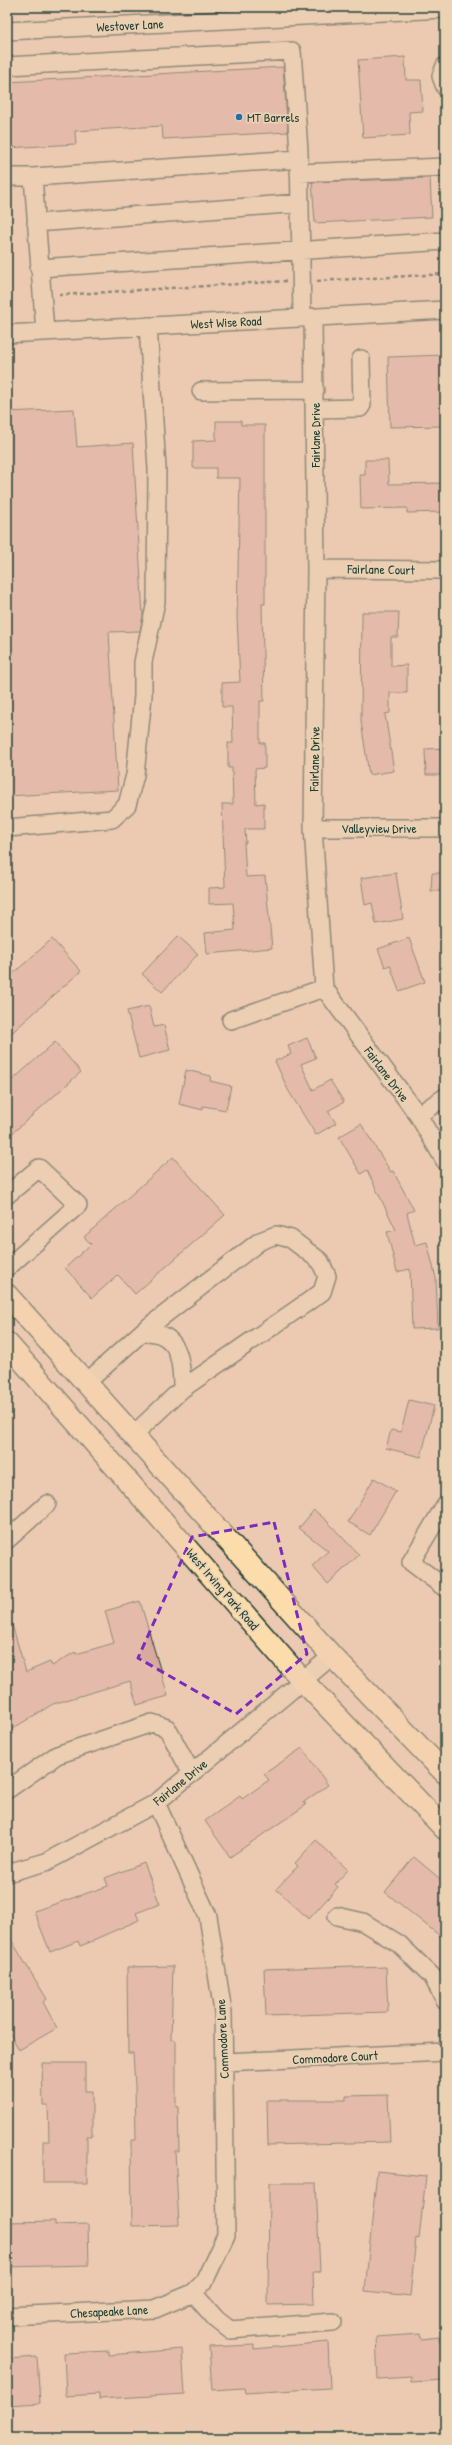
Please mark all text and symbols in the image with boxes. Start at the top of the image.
street label: Westover Lane [96,14,164,36]
place label: MT Barrels [247,108,299,126]
marker: MT Barrels [234,112,244,122]
street label: West Wise Road [190,311,262,333]
street label: Fairlane Drive [306,403,324,468]
street label: Fairlane Court [346,559,415,579]
street label: Fairlane Drive [304,726,324,793]
street label: Valleyview Drive [341,819,417,837]
street label: Fairlane Drive [360,1042,414,1105]
street label: West Irving Park Road [183,1544,263,1634]
street label: Fairlane Drive [148,1755,211,1810]
street label: Commodore Lane [211,1999,233,2079]
street label: Commodore Court [292,2046,379,2068]
street label: Chesapeake Lane [69,2300,149,2322]

